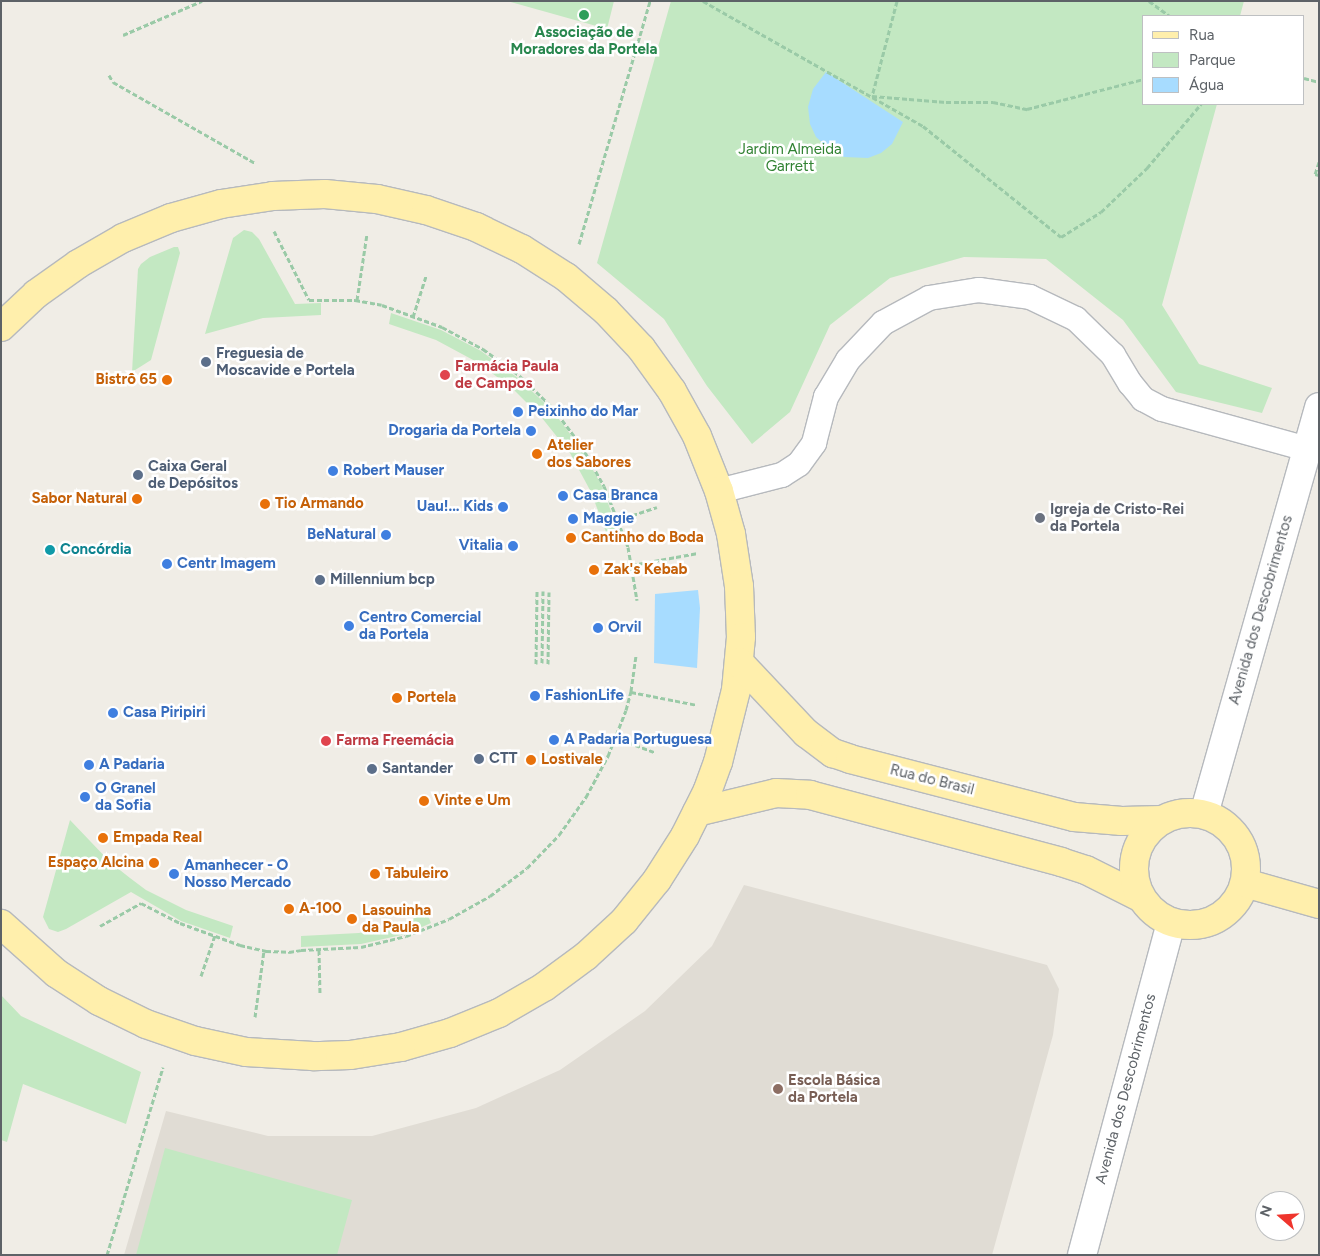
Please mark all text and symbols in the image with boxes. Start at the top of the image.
marker: Associação de Moradores da Portela [578,9,590,21]
legend [1142,15,1305,105]
place label: Associação de Moradores da Portela [510,23,658,58]
text: Rua [1189,26,1214,44]
text: Parque [1189,51,1236,69]
text: Água [1189,76,1224,94]
park label: Jardim Almeida Garrett [738,140,842,175]
place label: Freguesia de Moscavide e Portela [216,344,355,379]
marker: Freguesia de Moscavide e Portela [200,356,212,368]
place label: Farmácia Paula de Campos [455,357,559,392]
marker: Farmácia Paula de Campos [439,369,451,381]
place label: Bistrô 65 [95,371,157,389]
marker: Bistrô 65 [161,374,173,386]
place label: Peixinho do Mar [528,403,638,421]
marker: Peixinho do Mar [512,406,524,418]
place label: Drogaria da Portela [388,422,521,440]
marker: Drogaria da Portela [525,425,537,437]
place label: Atelier dos Sabores [547,436,631,471]
marker: Atelier dos Sabores [531,448,543,460]
place label: Caixa Geral de Depósitos [148,457,238,492]
place label: Robert Mauser [343,462,444,480]
marker: Robert Mauser [327,465,339,477]
marker: Caixa Geral de Depósitos [132,469,144,481]
place label: Casa Branca [573,487,658,505]
place label: Sabor Natural [31,490,127,508]
marker: Casa Branca [557,490,569,502]
marker: Sabor Natural [131,493,143,505]
place label: Tio Armando [275,495,364,513]
marker: Tio Armando [259,498,271,510]
place label: Uau!... Kids [417,498,493,516]
place label: Igreja de Cristo-Rei da Portela [1050,500,1184,535]
marker: Uau!... Kids [497,501,509,513]
place label: Maggie [583,510,634,528]
marker: Igreja de Cristo-Rei da Portela [1034,512,1046,524]
marker: Maggie [567,513,579,525]
street label: Avenida dos Descobrimentos [1225,513,1297,707]
place label: BeNatural [307,526,376,544]
marker: BeNatural [380,529,392,541]
place label: Cantinho do Boda [581,529,704,547]
marker: Cantinho do Boda [565,532,577,544]
place label: Vitalia [459,537,503,555]
marker: Vitalia [507,540,519,552]
place label: Concórdia [60,541,132,559]
marker: Concórdia [44,544,56,556]
place label: Centr Imagem [177,555,276,573]
marker: Centr Imagem [161,558,173,570]
place label: Zak's Kebab [604,561,688,579]
marker: Zak's Kebab [588,564,600,576]
place label: Millennium bcp [330,571,435,589]
marker: Millennium bcp [314,574,326,586]
place label: Centro Comercial da Portela [359,608,481,643]
place label: Orvil [608,619,641,637]
marker: Centro Comercial da Portela [343,620,355,632]
marker: Orvil [592,622,604,634]
place label: FashionLife [545,687,624,705]
place label: Portela [407,689,456,707]
marker: FashionLife [529,690,541,702]
marker: Portela [391,692,403,704]
place label: Casa Piripiri [123,704,206,722]
marker: Casa Piripiri [107,707,119,719]
place label: A Padaria Portuguesa [564,731,712,749]
place label: Farma Freemácia [336,732,454,750]
marker: A Padaria Portuguesa [548,734,560,746]
marker: Farma Freemácia [320,735,332,747]
place label: CTT [489,750,517,768]
place label: Lostivale [541,751,603,769]
marker: CTT [473,753,485,765]
marker: Lostivale [525,754,537,766]
place label: A Padaria [99,756,165,774]
marker: A Padaria [83,759,95,771]
place label: Santander [382,760,453,778]
street label: Rua do Brasil [888,761,976,799]
marker: Santander [366,763,378,775]
place label: O Granel da Sofia [95,779,156,814]
marker: O Granel da Sofia [79,791,91,803]
place label: Vinte e Um [434,792,511,810]
marker: Vinte e Um [418,795,430,807]
place label: Empada Real [113,829,202,847]
marker: Empada Real [97,832,109,844]
place label: Espaço Alcina [48,854,144,872]
place label: Amanhecer - O Nosso Mercado [184,856,291,891]
marker: Espaço Alcina [148,857,160,869]
place label: Tabuleiro [385,865,449,883]
marker: Amanhecer - O Nosso Mercado [168,868,180,880]
marker: Tabuleiro [369,868,381,880]
place label: A-100 [299,900,342,918]
place label: Lasouinha da Paula [362,901,431,936]
marker: A-100 [283,903,295,915]
marker: Lasouinha da Paula [346,913,358,925]
street label: Avenida dos Descobrimentos [1092,992,1160,1186]
place label: Escola Básica da Portela [788,1071,880,1106]
marker: Escola Básica da Portela [772,1083,784,1095]
north arrow [1255,1191,1305,1241]
text: N [1256,1203,1276,1219]

